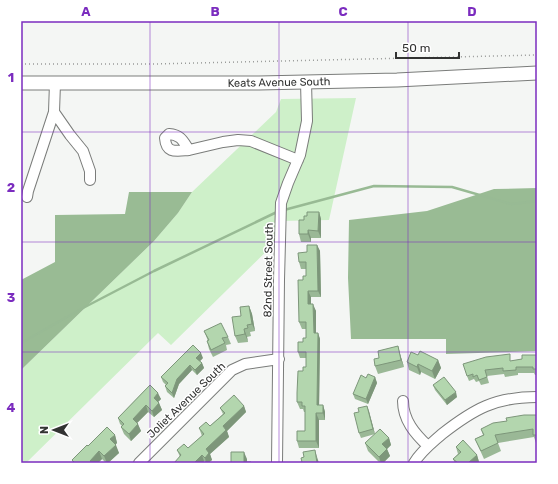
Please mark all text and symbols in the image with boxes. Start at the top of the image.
text: A [81,4,91,19]
text: B [210,4,220,19]
text: C [338,4,348,19]
text: D [467,4,477,19]
scale bar [396,34,459,60]
text: 50 m [402,41,430,55]
text: 1 [8,70,14,85]
street label: Keats Avenue South [228,75,331,90]
text: 2 [7,180,15,195]
street label: 82nd Street South [261,223,276,317]
text: 3 [7,290,16,305]
street label: Joliet Avenue South [145,360,228,441]
text: 4 [7,400,16,415]
north arrow [34,410,74,450]
text: N [38,426,51,434]

